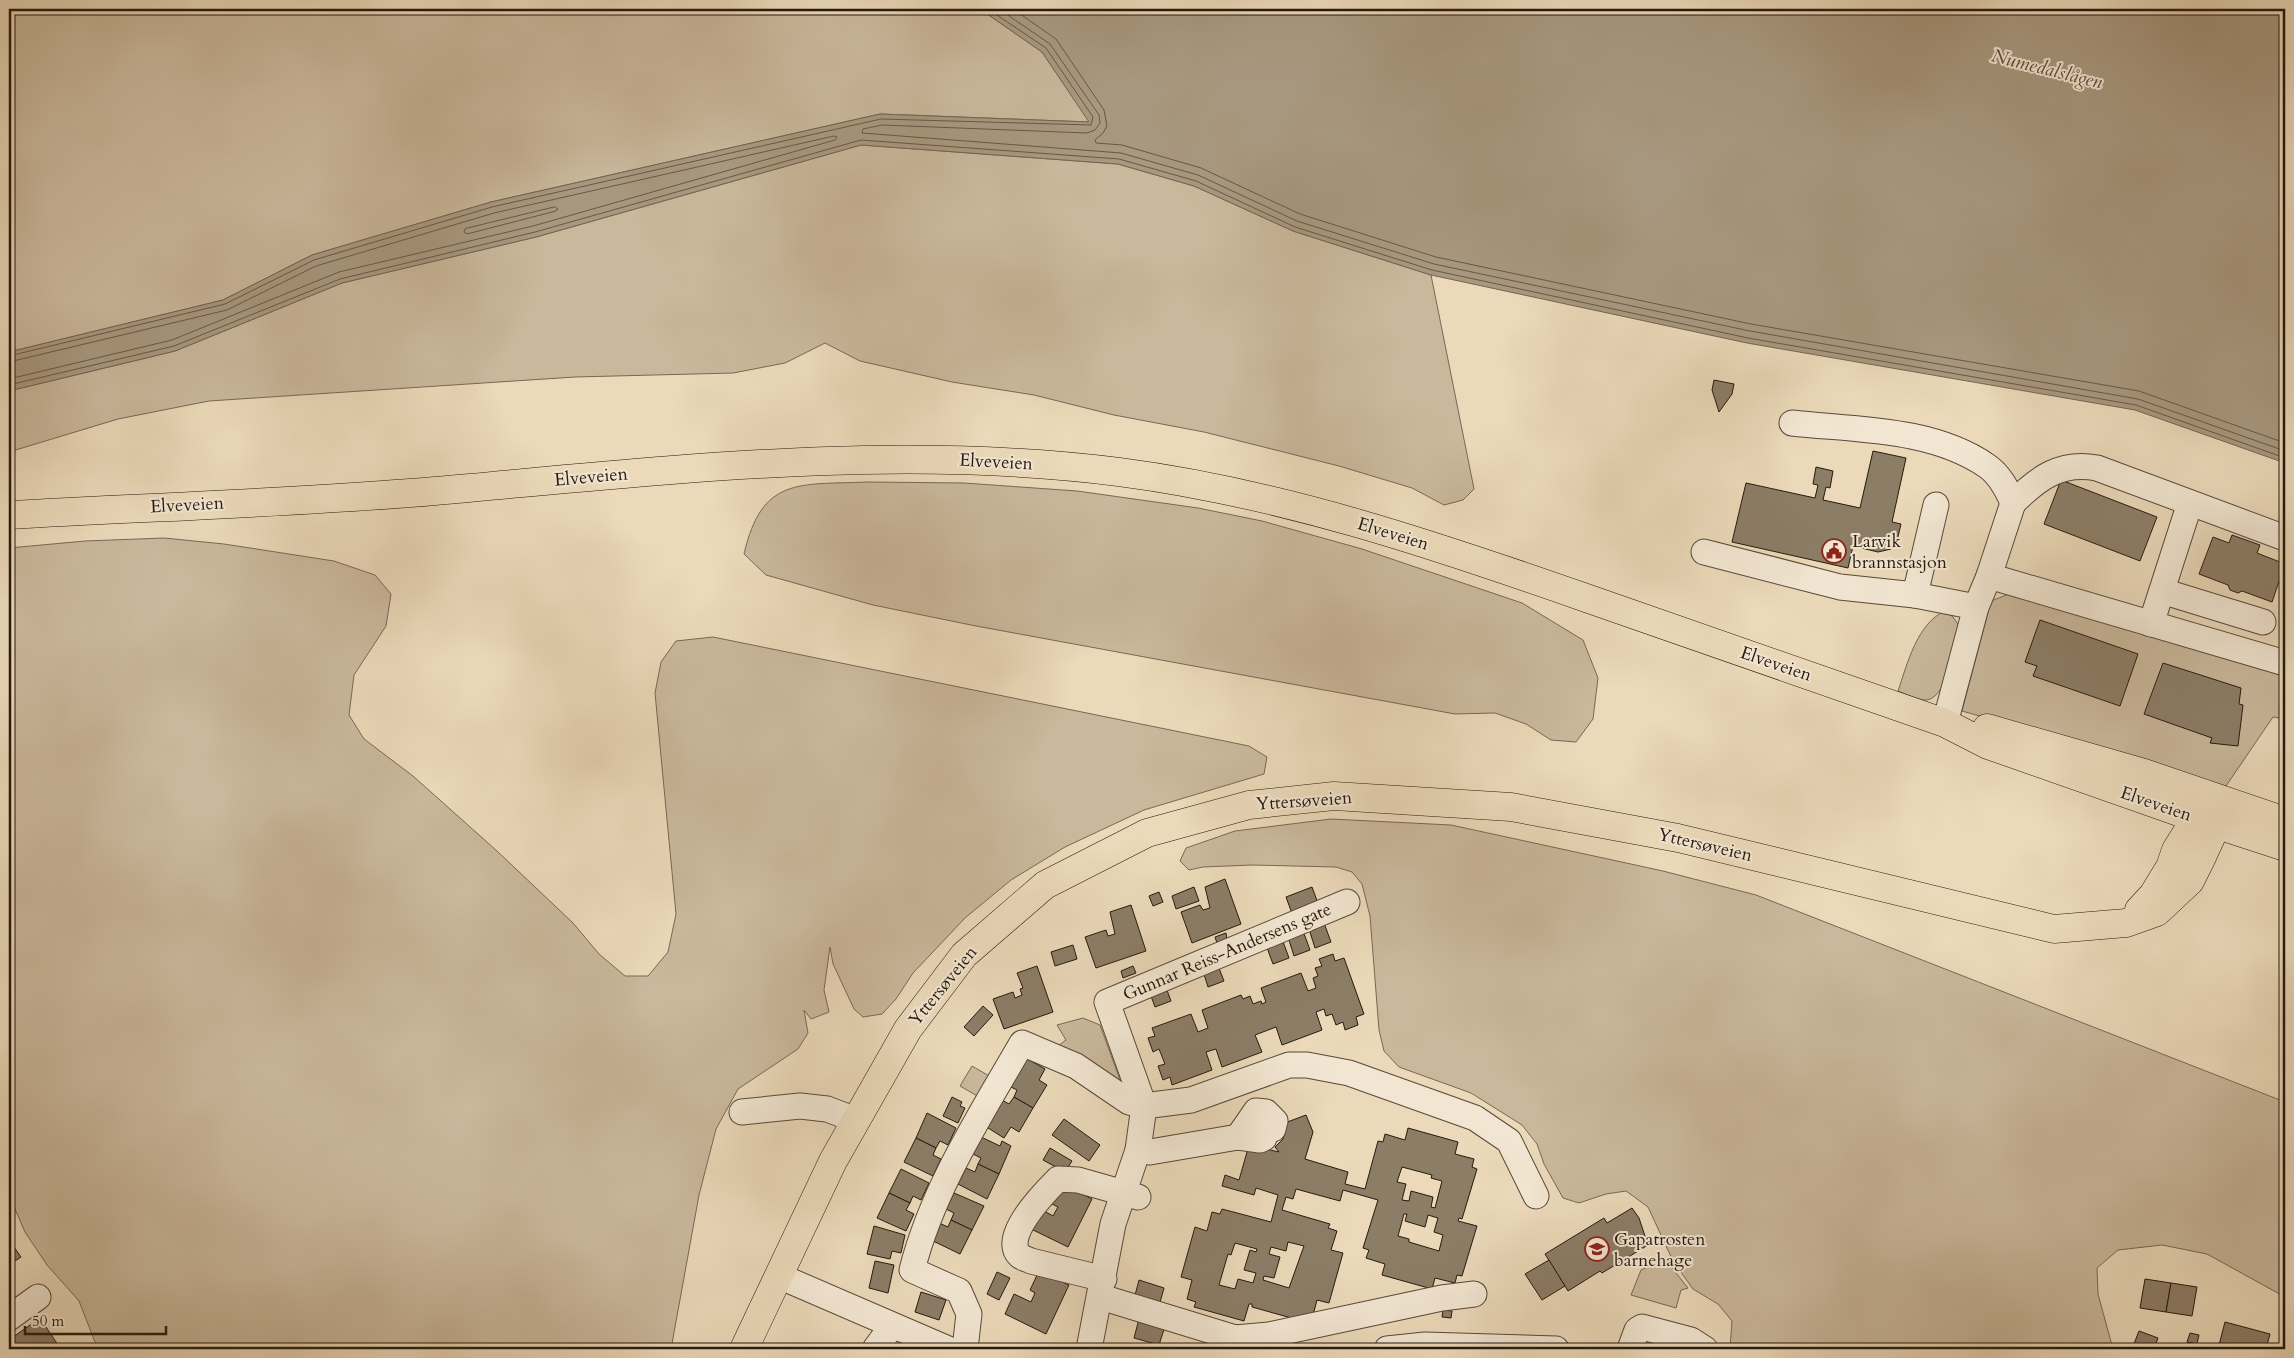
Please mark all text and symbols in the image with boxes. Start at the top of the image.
water label: Numedalslågen [1989,43,2106,96]
street label: Elveveien [959,448,1034,476]
street label: Elveveien [553,461,630,493]
street label: Elveveien [150,491,225,519]
street label: Elveveien [1354,511,1433,557]
place label: Larvik brannstasjon [1852,529,1948,575]
public building icon: Larvik brannstasjon [1821,538,1847,564]
street label: Elveveien [1737,640,1816,688]
street label: Elveveien [2117,780,2196,828]
street label: Yttersøveien [1255,785,1354,817]
street label: Yttersøveien [1655,822,1756,868]
street label: Gunnar Reiss-Andersens gate [1119,897,1335,1007]
street label: Yttersøveien [903,940,984,1031]
place label: Gapatrosten barnehage [1614,1227,1706,1273]
school or university icon: Gapatrosten barnehage [1584,1236,1610,1262]
scale bar [25,1303,166,1335]
text: 50 m [32,1311,64,1331]

